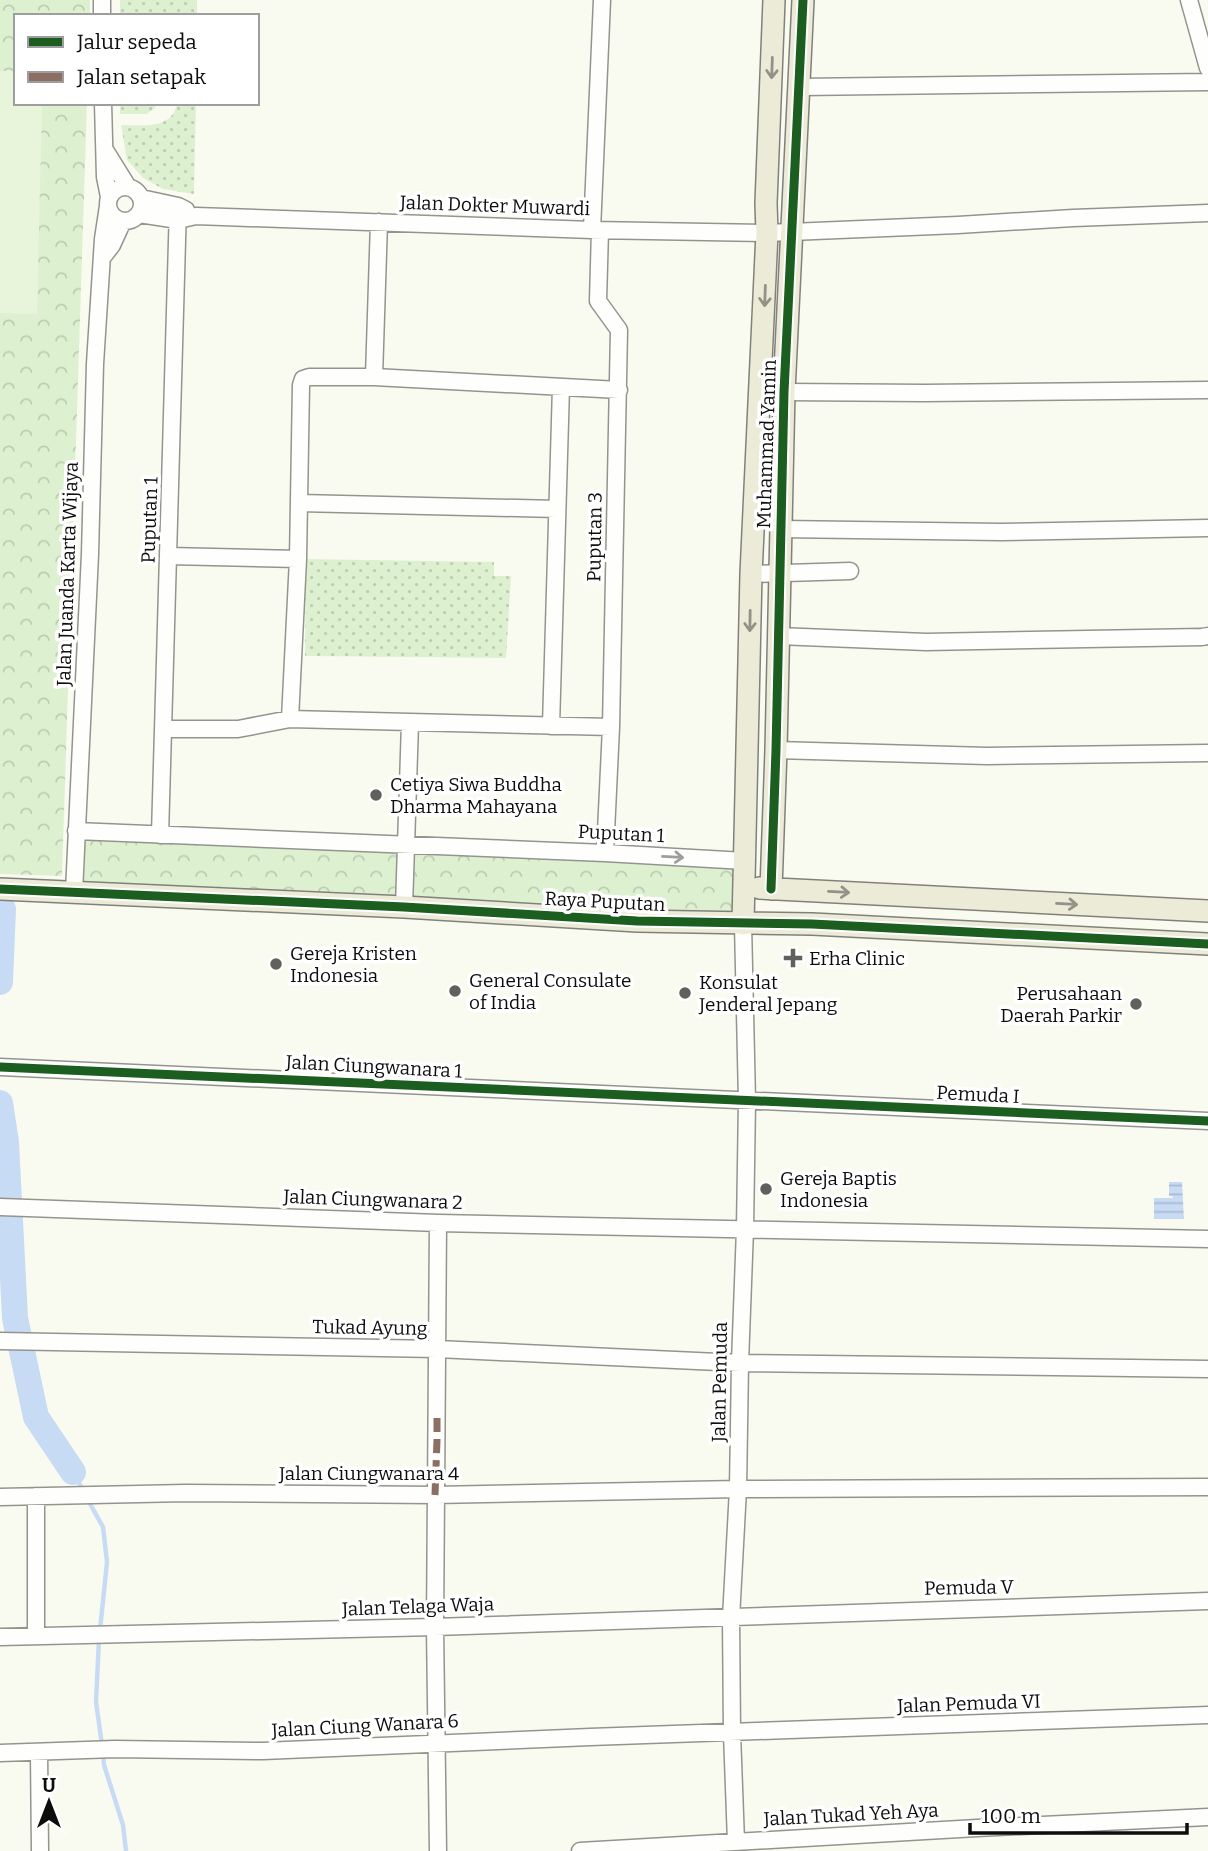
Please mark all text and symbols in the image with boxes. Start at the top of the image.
legend [14,14,259,105]
text: Jalur sepeda [76,29,197,55]
one-way arrow [765,56,778,79]
text: Jalan setapak [76,64,206,90]
street label: Jalan Dokter Muwardi [398,191,591,220]
one-way arrow [758,284,771,307]
street label: Muhammad Yamin [752,359,781,529]
street label: Jalan Juanda Karta Wijaya [52,461,83,688]
street label: Puputan 1 [136,476,163,564]
street label: Puputan 3 [582,492,607,582]
one-way arrow [744,609,757,632]
place label: Cetiya Siwa Buddha Dharma Mahayana [390,773,562,818]
marker: Cetiya Siwa Buddha Dharma Mahayana [368,787,384,803]
street label: Puputan 1 [577,820,665,847]
one-way arrow [662,850,685,863]
one-way arrow [828,885,851,898]
street label: Raya Puputan [544,887,666,916]
one-way arrow [1055,897,1078,910]
place label: Gereja Kristen Indonesia [290,942,417,987]
place label: Erha Clinic [809,947,905,970]
marker: Erha Clinic [783,948,803,968]
marker: Gereja Kristen Indonesia [268,956,284,972]
place label: General Consulate of India [469,969,631,1014]
place label: Konsulat Jenderal Jepang [698,971,838,1016]
place label: Perusahaan Daerah Parkir [1000,982,1123,1027]
marker: General Consulate of India [447,983,463,999]
marker: Konsulat Jenderal Jepang [677,985,693,1001]
marker: Perusahaan Daerah Parkir [1128,996,1144,1012]
street label: Jalan Ciungwanara 1 [284,1050,463,1083]
street label: Pemuda I [936,1081,1020,1108]
place label: Gereja Baptis Indonesia [780,1167,897,1212]
marker: Gereja Baptis Indonesia [758,1181,774,1197]
street label: Jalan Ciungwanara 2 [282,1185,463,1214]
street label: Tukad Ayung [312,1315,428,1340]
street label: Jalan Pemuda [707,1321,732,1443]
street label: Jalan Ciungwanara 4 [278,1462,459,1485]
street label: Pemuda V [924,1575,1015,1600]
street label: Jalan Telaga Waja [341,1592,495,1621]
street label: Jalan Pemuda VI [896,1690,1041,1718]
street label: Jalan Ciung Wanara 6 [270,1709,459,1742]
north arrow [14,1767,84,1837]
text: U [42,1774,56,1797]
scale bar [970,1792,1187,1836]
street label: Jalan Tukad Yeh Aya [762,1798,940,1831]
text: 100 m [981,1803,1041,1829]

